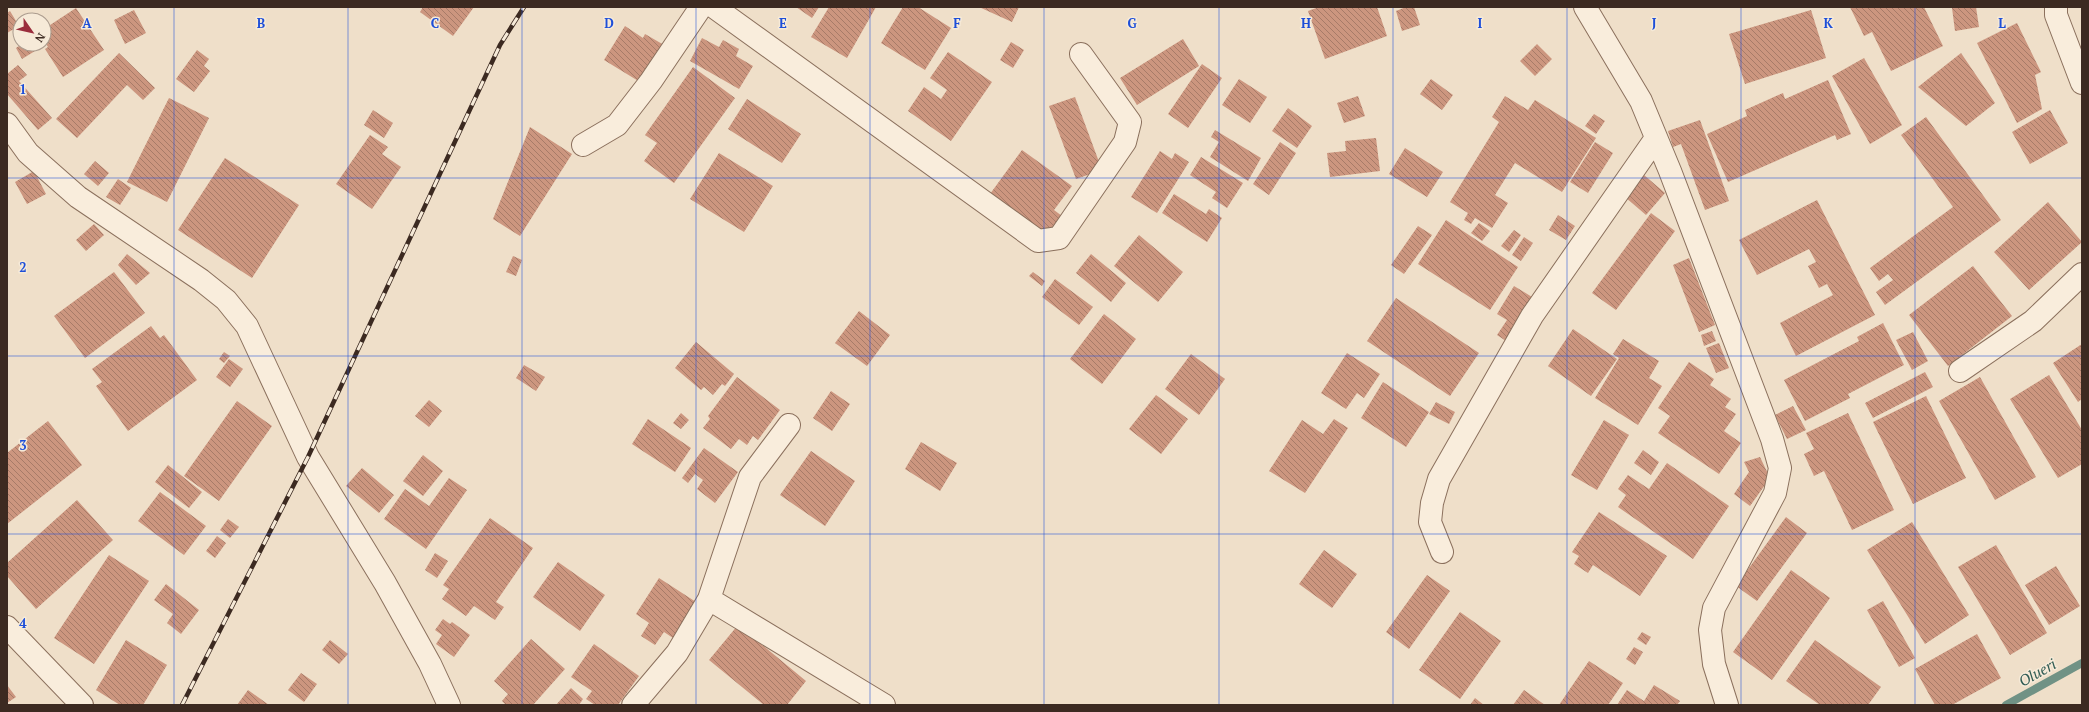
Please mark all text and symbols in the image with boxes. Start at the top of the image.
north arrow [12,12,52,52]
text: A [82,14,92,32]
text: B [257,14,265,32]
text: C [431,14,439,32]
text: D [604,14,614,32]
text: E [779,14,787,32]
text: F [953,14,961,32]
text: G [1127,14,1137,32]
text: H [1301,14,1311,32]
text: I [1478,14,1483,32]
text: J [1652,14,1657,32]
text: K [1823,14,1833,32]
text: L [1998,14,2006,32]
text: N [32,30,48,46]
text: 1 [19,80,27,98]
text: 2 [19,258,27,276]
text: 3 [19,436,27,454]
text: 4 [19,614,27,632]
water label: Olueri [2015,653,2060,690]

